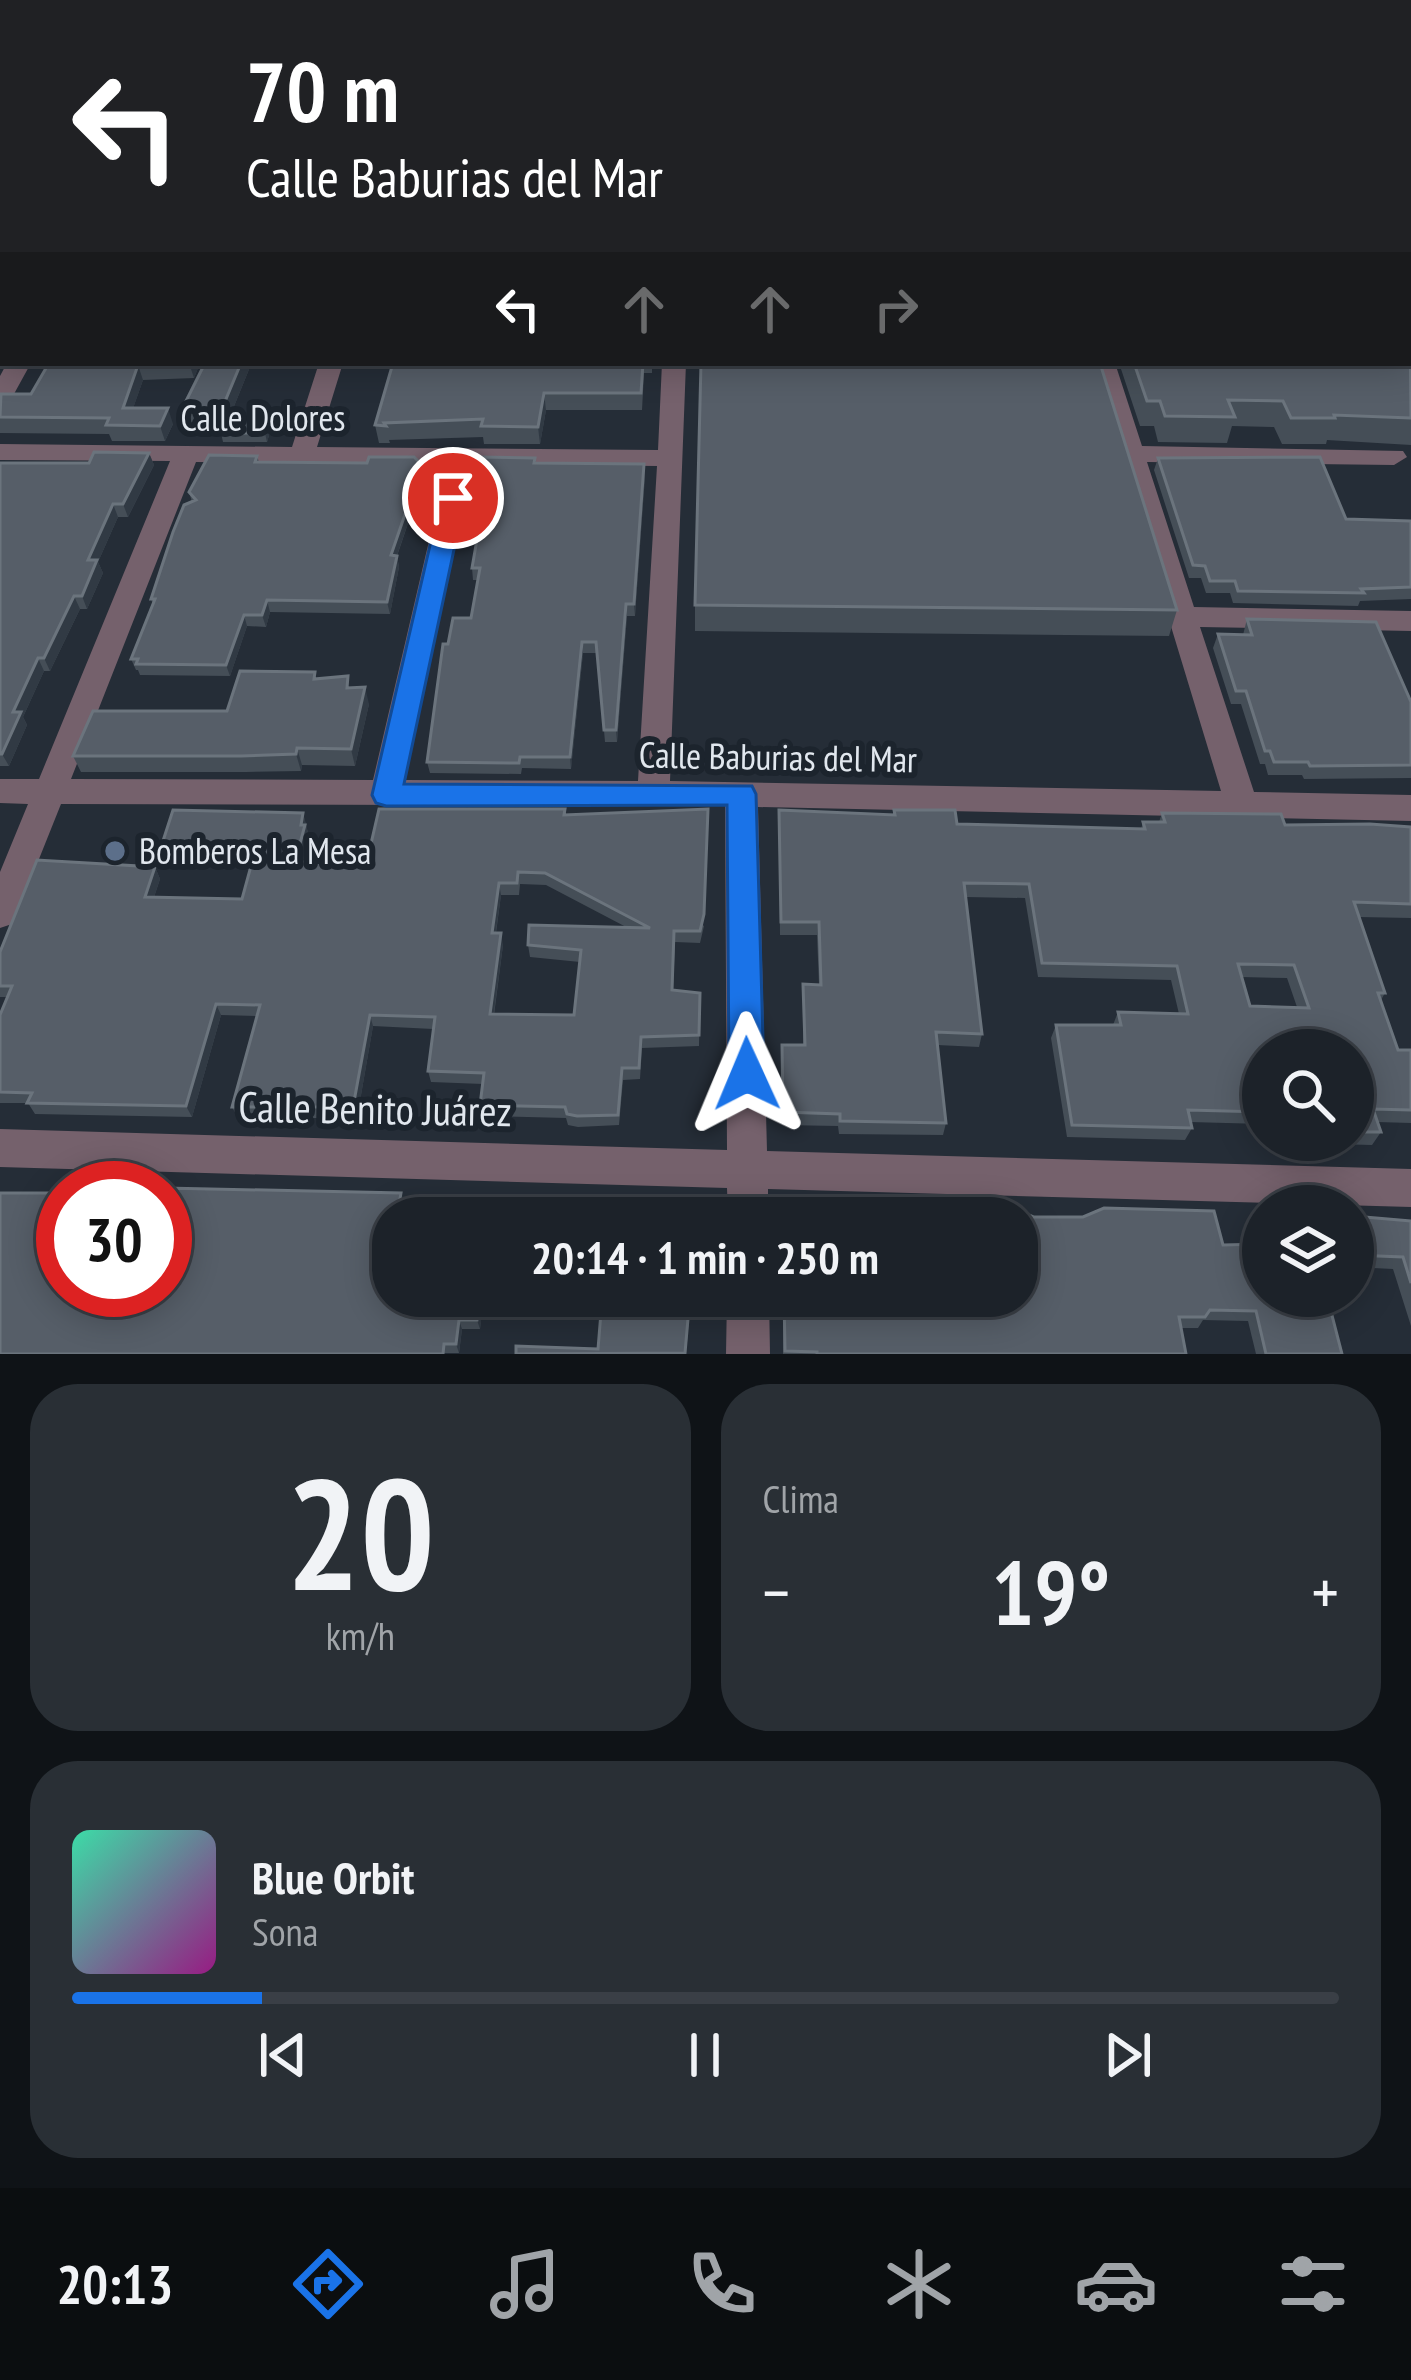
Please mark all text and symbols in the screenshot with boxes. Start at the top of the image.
text: 70 m [246,36,399,145]
icon: left [48,48,204,204]
text: Calle Baburias del Mar [246,142,663,212]
icon: left [485,276,551,342]
icon: ahead [611,276,677,342]
icon: ahead [737,276,803,342]
icon: right [863,276,929,342]
street label: Calle Dolores [181,394,346,441]
pin [402,447,504,549]
icon: arrive [420,465,486,531]
street label: Calle Baburias del Mar [639,731,917,782]
place label: Bomberos La Mesa [139,827,372,874]
marker: Bomberos La Mesa [102,838,128,864]
position arrow [684,1011,810,1137]
map controls [1242,1029,1374,1317]
button: search [1242,1029,1374,1161]
street label: Calle Benito Juárez [238,1079,512,1138]
speed limit sign: 30 [36,1161,192,1317]
button: layers [1242,1185,1374,1317]
text: 20:14 · 1 min · 250 m [531,1228,879,1286]
text: 20 [286,1431,435,1633]
text: Clima [763,1473,839,1524]
text: 19° [991,1533,1110,1650]
text: − [763,1549,790,1634]
text: + [1312,1549,1339,1634]
text: km/h [326,1610,395,1661]
text: Blue Orbit [252,1848,414,1906]
text: Sona [252,1906,318,1957]
icon: previous [250,2022,316,2088]
icon: pause [672,2022,738,2088]
icon: next [1095,2022,1161,2088]
icon: directions [286,2242,370,2326]
icon: music [483,2242,567,2326]
icon: phone [680,2242,764,2326]
icon: climate [877,2242,961,2326]
icon: car [1074,2242,1158,2326]
icon: filters [1271,2242,1355,2326]
text: 20:13 [56,2249,173,2319]

